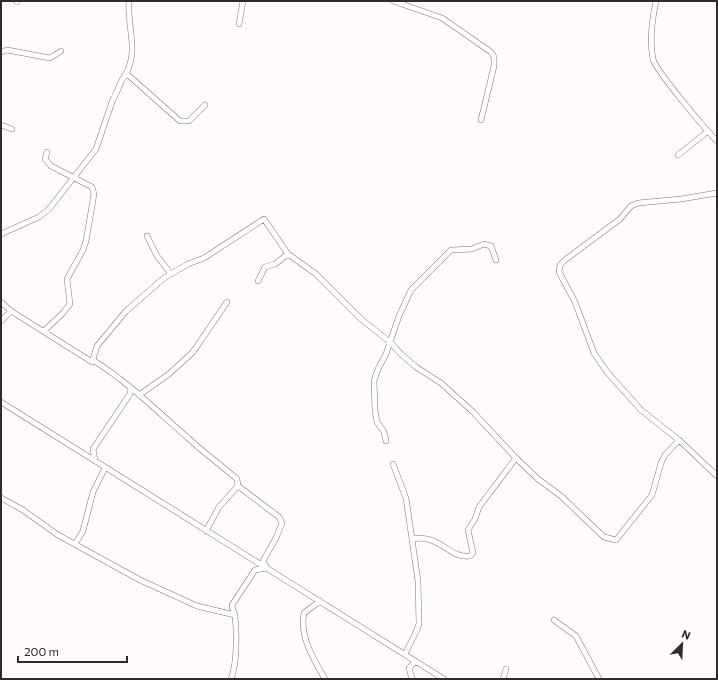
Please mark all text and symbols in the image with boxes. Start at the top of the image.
north arrow [662,624,702,664]
text: N [680,627,693,642]
scale bar [18,638,127,664]
text: 200 m [24,644,59,658]

